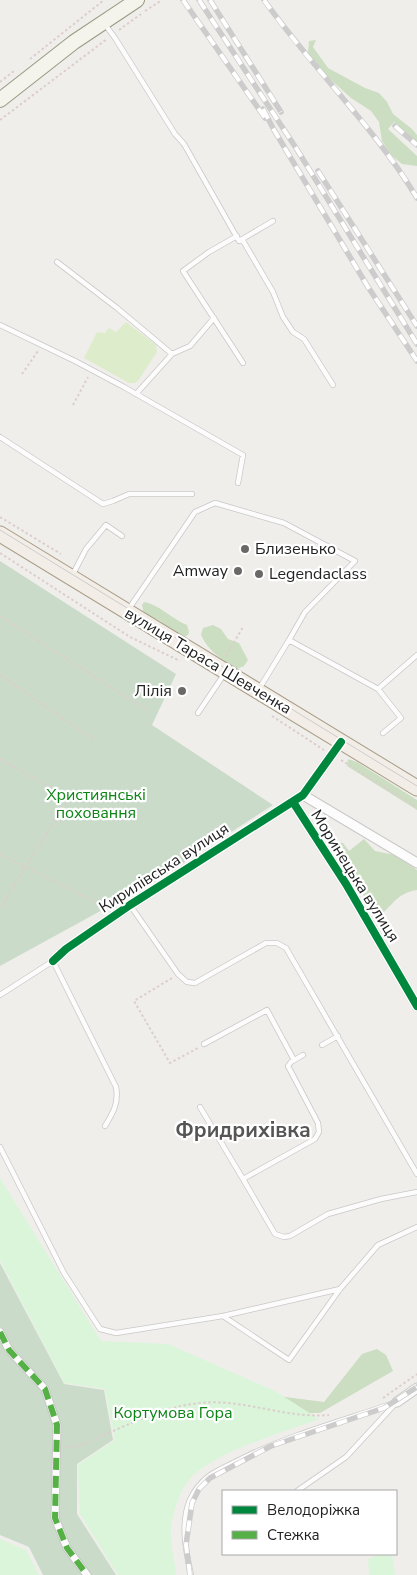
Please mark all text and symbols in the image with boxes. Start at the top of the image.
place label: Близенько [255,538,336,560]
marker: Близенько [239,543,251,555]
place label: Amway [173,560,229,582]
place label: Legendaclass [269,563,367,585]
marker: Amway [232,565,244,577]
marker: Legendaclass [253,568,265,580]
street label: вулиця Тараса Шевченка [120,602,296,720]
place label: Лілія [135,680,172,702]
marker: Лілія [176,685,188,697]
park label: Християнські поховання [46,784,146,824]
street label: Моринецька вулиця [305,806,405,946]
street label: Кирилівська вулиця [95,818,233,918]
district label: Фридрихівка [175,1116,311,1144]
park label: Кортумова Гора [113,1402,233,1424]
legend [222,1490,397,1555]
text: Велодоріжка [267,1500,360,1520]
text: Стежка [267,1525,320,1545]

